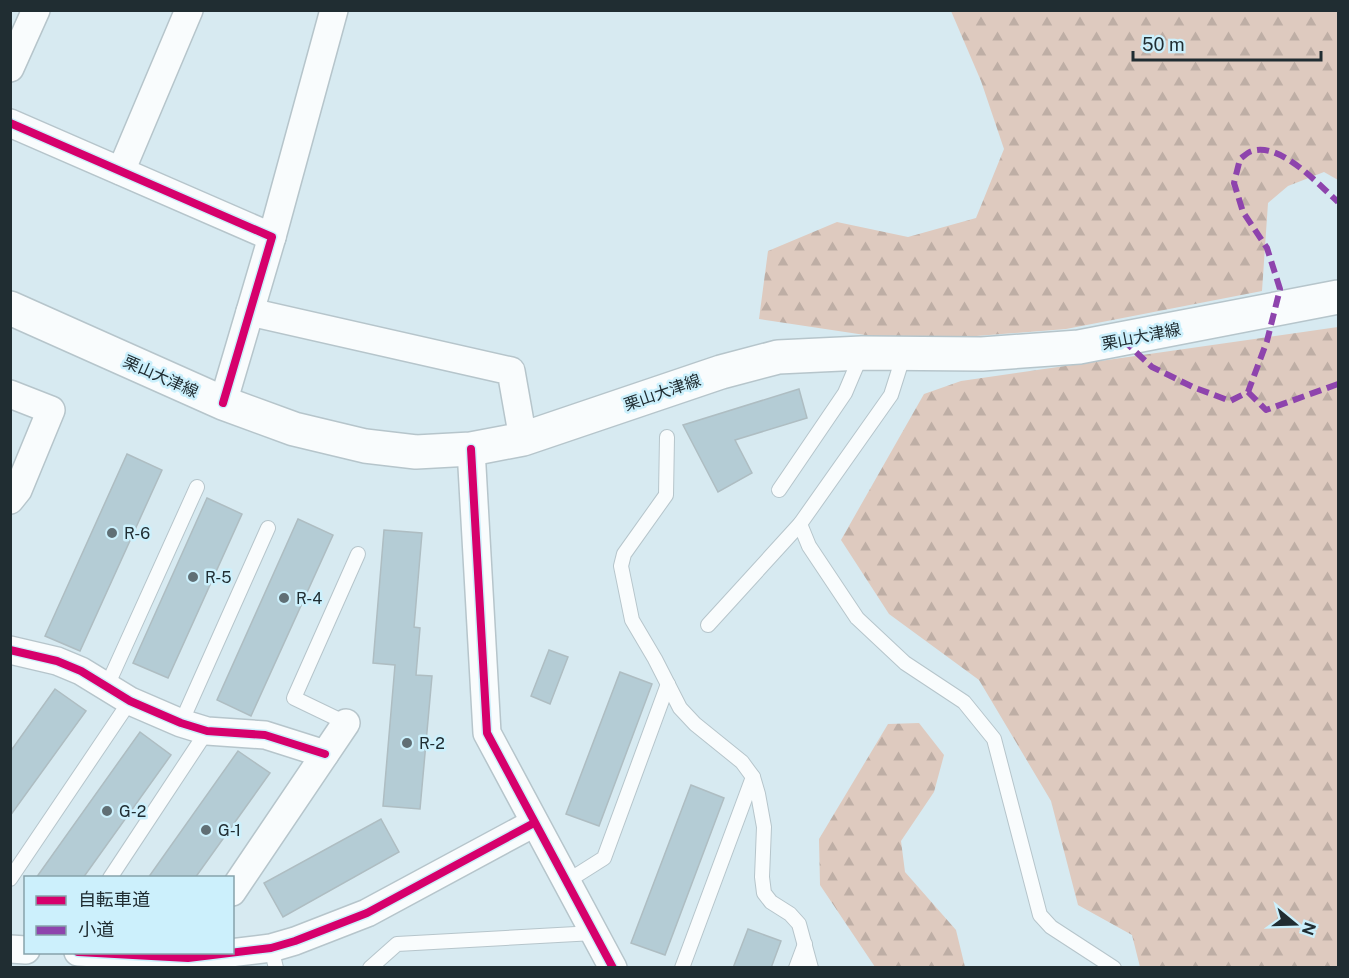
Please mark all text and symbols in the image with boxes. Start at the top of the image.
scale bar [1133,24,1320,62]
text: 50 m [1142,34,1185,55]
street label: 栗山大津線 [1100,320,1182,353]
street label: 栗山大津線 [120,352,201,401]
street label: 栗山大津線 [621,370,703,414]
place label: R-6 [124,524,150,543]
marker: R-6 [105,526,119,540]
place label: R-5 [205,568,231,587]
marker: R-5 [186,570,200,584]
place label: R-4 [296,589,322,608]
marker: R-4 [277,591,291,605]
place label: R-2 [419,734,445,753]
marker: R-2 [400,736,414,750]
place label: G-2 [119,802,146,821]
marker: G-2 [100,804,114,818]
place label: G-1 [218,821,241,840]
marker: G-1 [199,823,213,837]
legend [24,876,234,954]
text: 自転車道 [78,889,150,910]
north arrow [1265,894,1325,954]
text: 小道 [78,919,114,940]
text: N [1298,920,1320,938]

